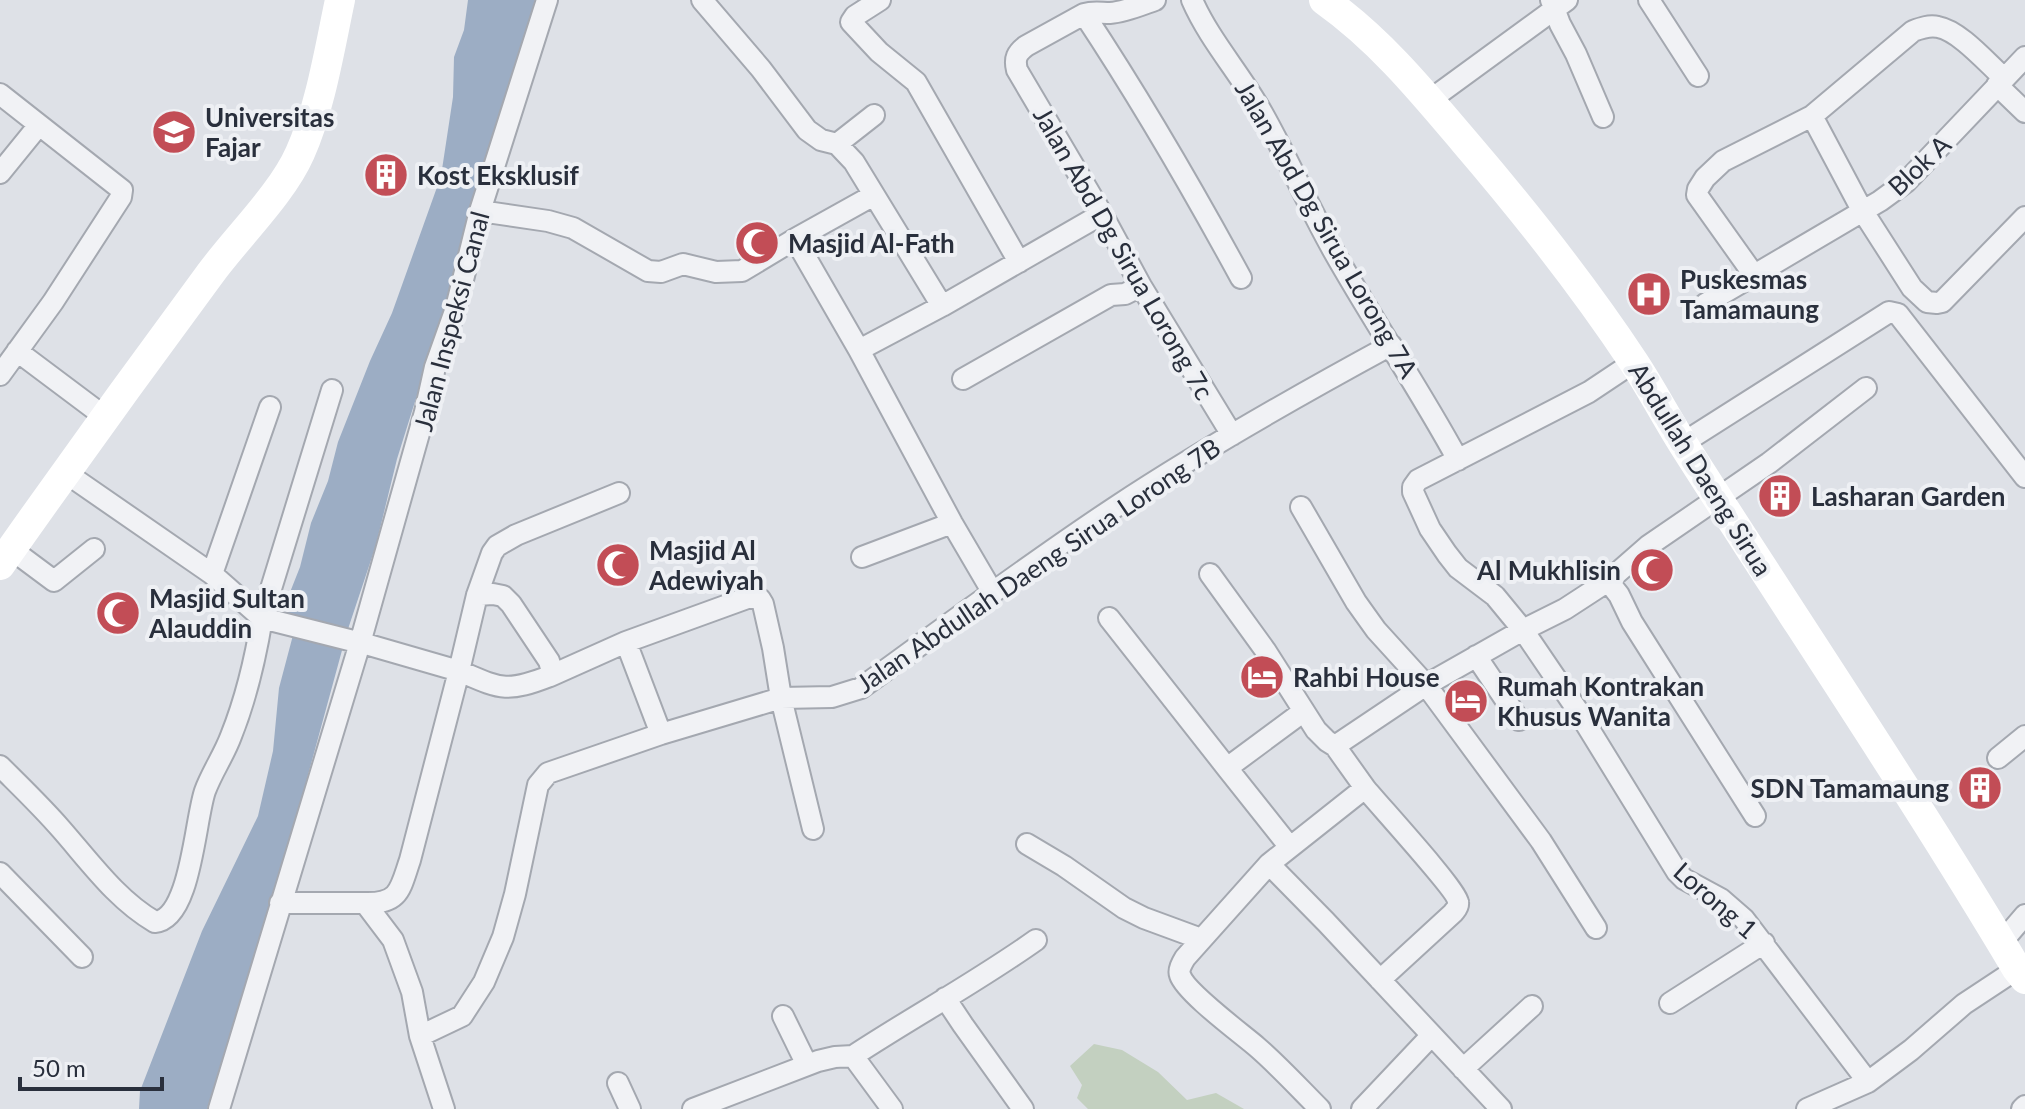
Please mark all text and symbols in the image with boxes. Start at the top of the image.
street label: Jalan Abd Dg Sirua Lorong 7A [1229,75,1425,384]
place label: Universitas Fajar [205,101,334,163]
street label: Jalan Abd Dg Sirua Lorong 7c [1027,101,1221,405]
school or university icon: Universitas Fajar [150,108,198,156]
street label: Blok A [1881,128,1957,202]
building icon: Kost Eksklusif [362,151,410,199]
place label: Kost Eksklusif [417,159,579,191]
street label: Jalan Inspeksi Canal [406,208,496,434]
mosque icon: Masjid Al-Fath [733,219,781,267]
place label: Masjid Al-Fath [788,227,955,259]
place label: Puskesmas Tamamaung [1680,263,1819,325]
hospital icon: Puskesmas Tamamaung [1625,270,1673,318]
street label: Abdullah Daeng Sirua [1622,356,1780,582]
street label: Jalan Abdullah Daeng Sirua Lorong 7B [850,431,1226,699]
building icon: Lasharan Garden [1756,472,1804,520]
place label: Lasharan Garden [1811,480,2005,512]
place label: Masjid Al Adewiyah [648,534,764,596]
mosque icon: Masjid Al Adewiyah [594,541,642,589]
mosque icon: Al Mukhlisin [1628,546,1676,594]
place label: Al Mukhlisin [1476,554,1621,586]
place label: Masjid Sultan Alauddin [148,582,305,644]
mosque icon: Masjid Sultan Alauddin [94,589,142,637]
hotel icon: Rahbi House [1238,653,1286,701]
place label: Rahbi House [1293,661,1440,693]
place label: Rumah Kontrakan Khusus Wanita [1497,670,1704,732]
hotel icon: Rumah Kontrakan Khusus Wanita [1442,677,1490,725]
building icon: SDN Tamamaung [1956,764,2004,812]
place label: SDN Tamamaung [1750,772,1949,804]
street label: Lorong 1 [1668,855,1764,945]
scale bar [20,1041,162,1091]
text: 50 m [32,1053,86,1082]

